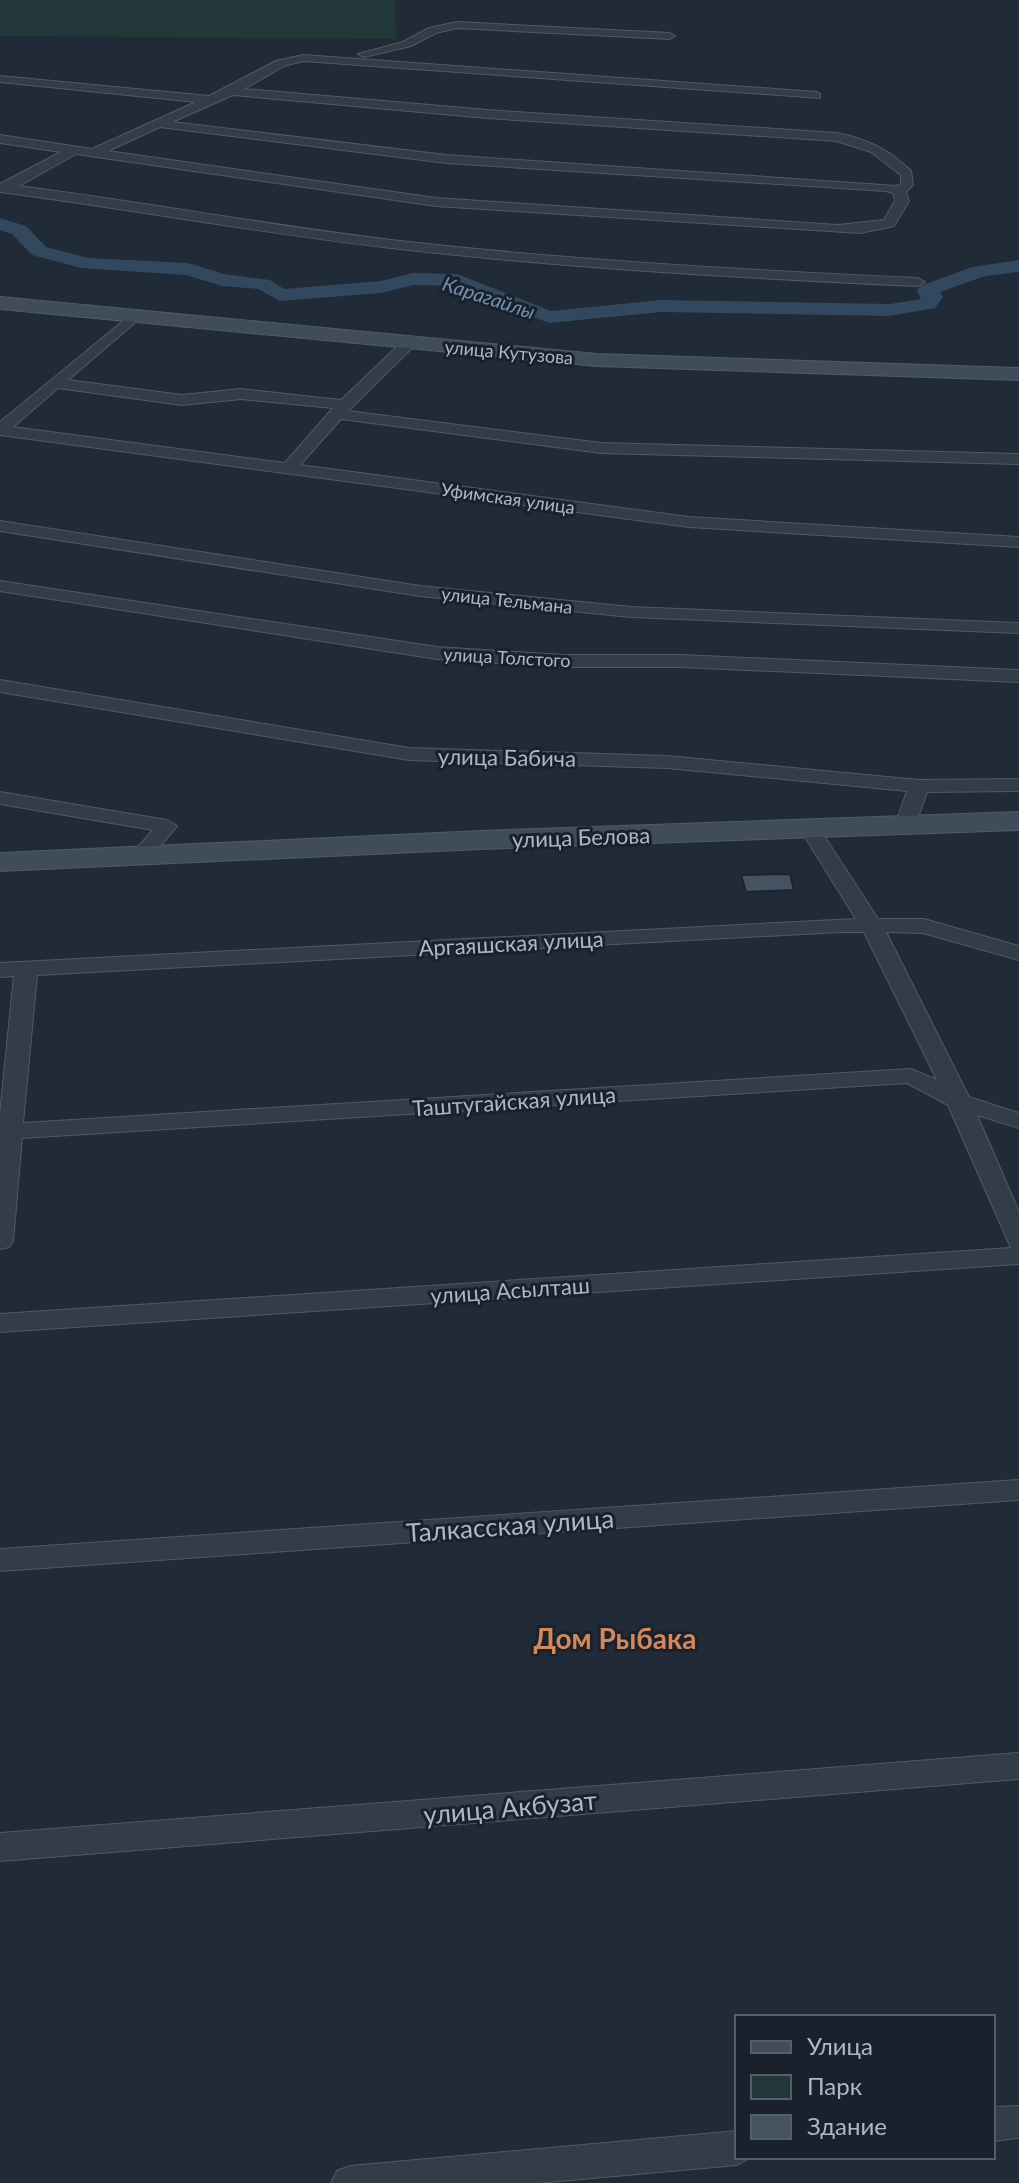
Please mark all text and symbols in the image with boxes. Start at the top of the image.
water label: Карагайлы [440,271,538,323]
street label: улица Кутузова [444,335,574,369]
street label: Уфимская улица [440,478,576,518]
street label: улица Тельмана [440,582,574,618]
street label: улица Толстого [443,643,571,671]
street label: улица Бабича [438,742,576,772]
street label: улица Белова [512,821,650,853]
street label: Аргаяшская улица [418,925,604,961]
street label: Таштугайская улица [411,1080,617,1122]
street label: улица Асылташ [429,1271,591,1309]
street label: Талкасская улица [405,1502,615,1548]
district label: Дом Рыбака [534,1621,696,1655]
street label: улица Акбузат [422,1783,598,1831]
legend [735,2015,995,2159]
text: Улица [807,2031,873,2060]
text: Парк [807,2071,863,2100]
text: Здание [807,2111,887,2140]

